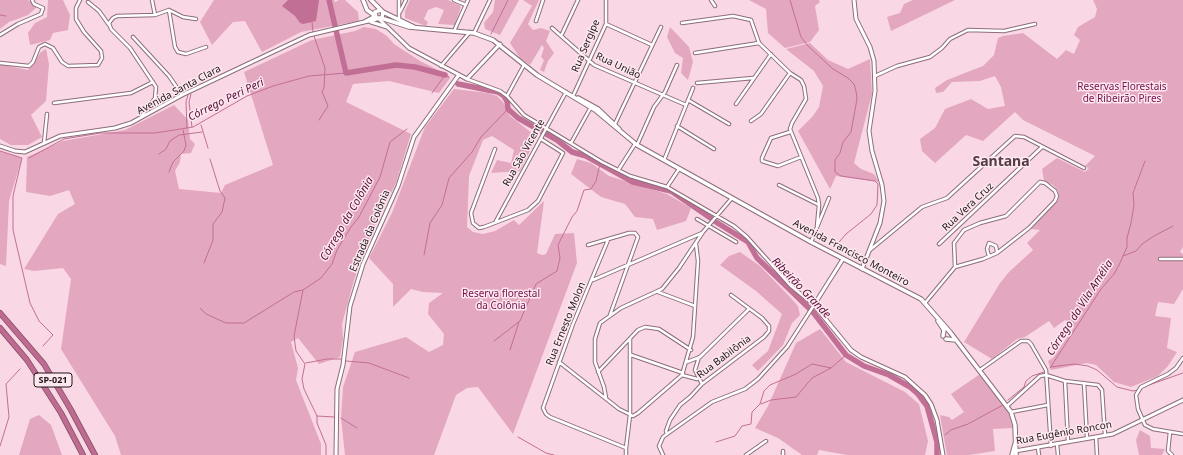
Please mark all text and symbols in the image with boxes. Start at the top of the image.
street label: Rua Sergipe [569,18,603,74]
street label: Rua União [594,50,642,82]
street label: Avenida Santa Clara [135,63,223,117]
water label: Córrego Peri Peri [186,76,266,124]
park label: Reservas Florestais de Ribeirão Pires [1077,81,1167,104]
street label: Rua São Vicente [501,117,547,189]
district label: Santana [972,154,1030,170]
water label: Córrego da Colônia [318,175,376,263]
street label: Rua Vera Cruz [940,180,996,234]
street label: Estrada da Colônia [347,188,393,274]
street label: Avenida Francisco Monteiro [791,217,911,289]
water label: Ribeirão Grande [769,255,833,321]
water label: Córrego da Vila Amélia [1044,258,1116,358]
street label: Rua Ernesto Molon [544,280,588,368]
park label: Reserva florestal da Colônia [462,288,540,312]
street label: Rua Babilônia [695,333,753,381]
road number: SP-021 [34,373,72,387]
street label: Rua Eugênio Roncon [1015,419,1113,447]

